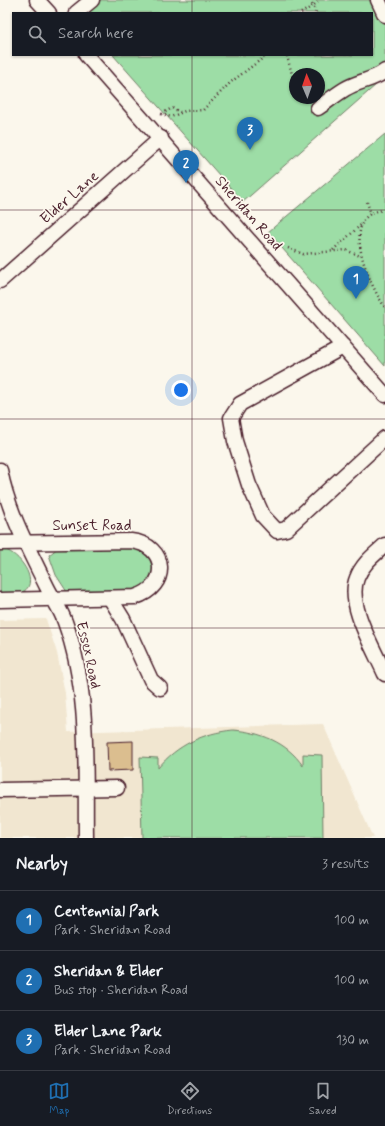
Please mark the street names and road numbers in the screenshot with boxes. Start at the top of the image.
street label: Elder Lane [36,167,103,229]
street label: Sheridan Road [210,172,286,255]
street label: Sunset Road [52,516,132,536]
street label: Essex Road [71,620,105,691]

